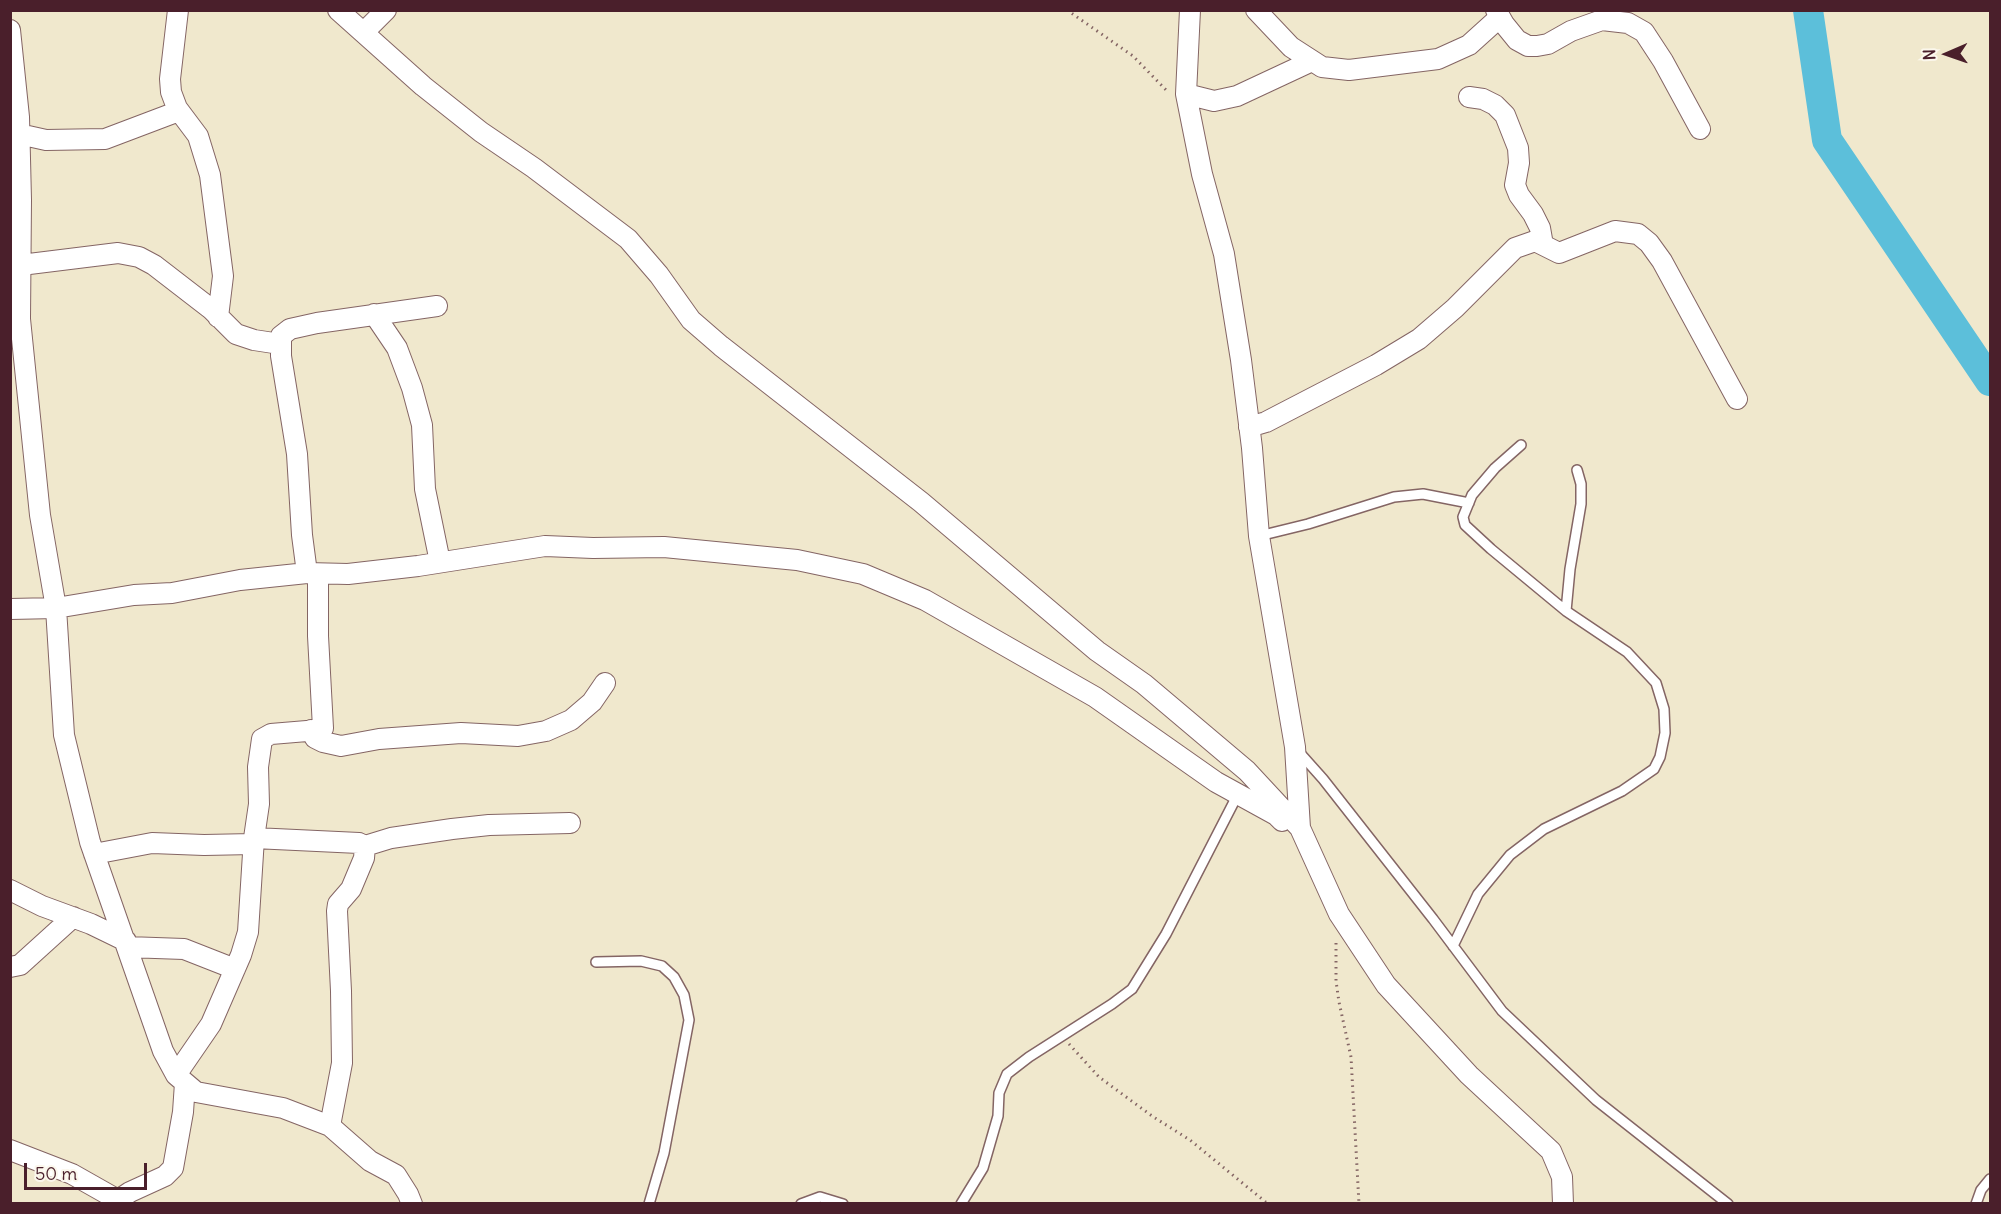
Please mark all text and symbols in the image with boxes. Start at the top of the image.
north arrow [1917,24,1977,84]
text: N [1919,49,1939,61]
scale bar [27,1151,150,1189]
text: 50 m [35,1162,77,1185]

